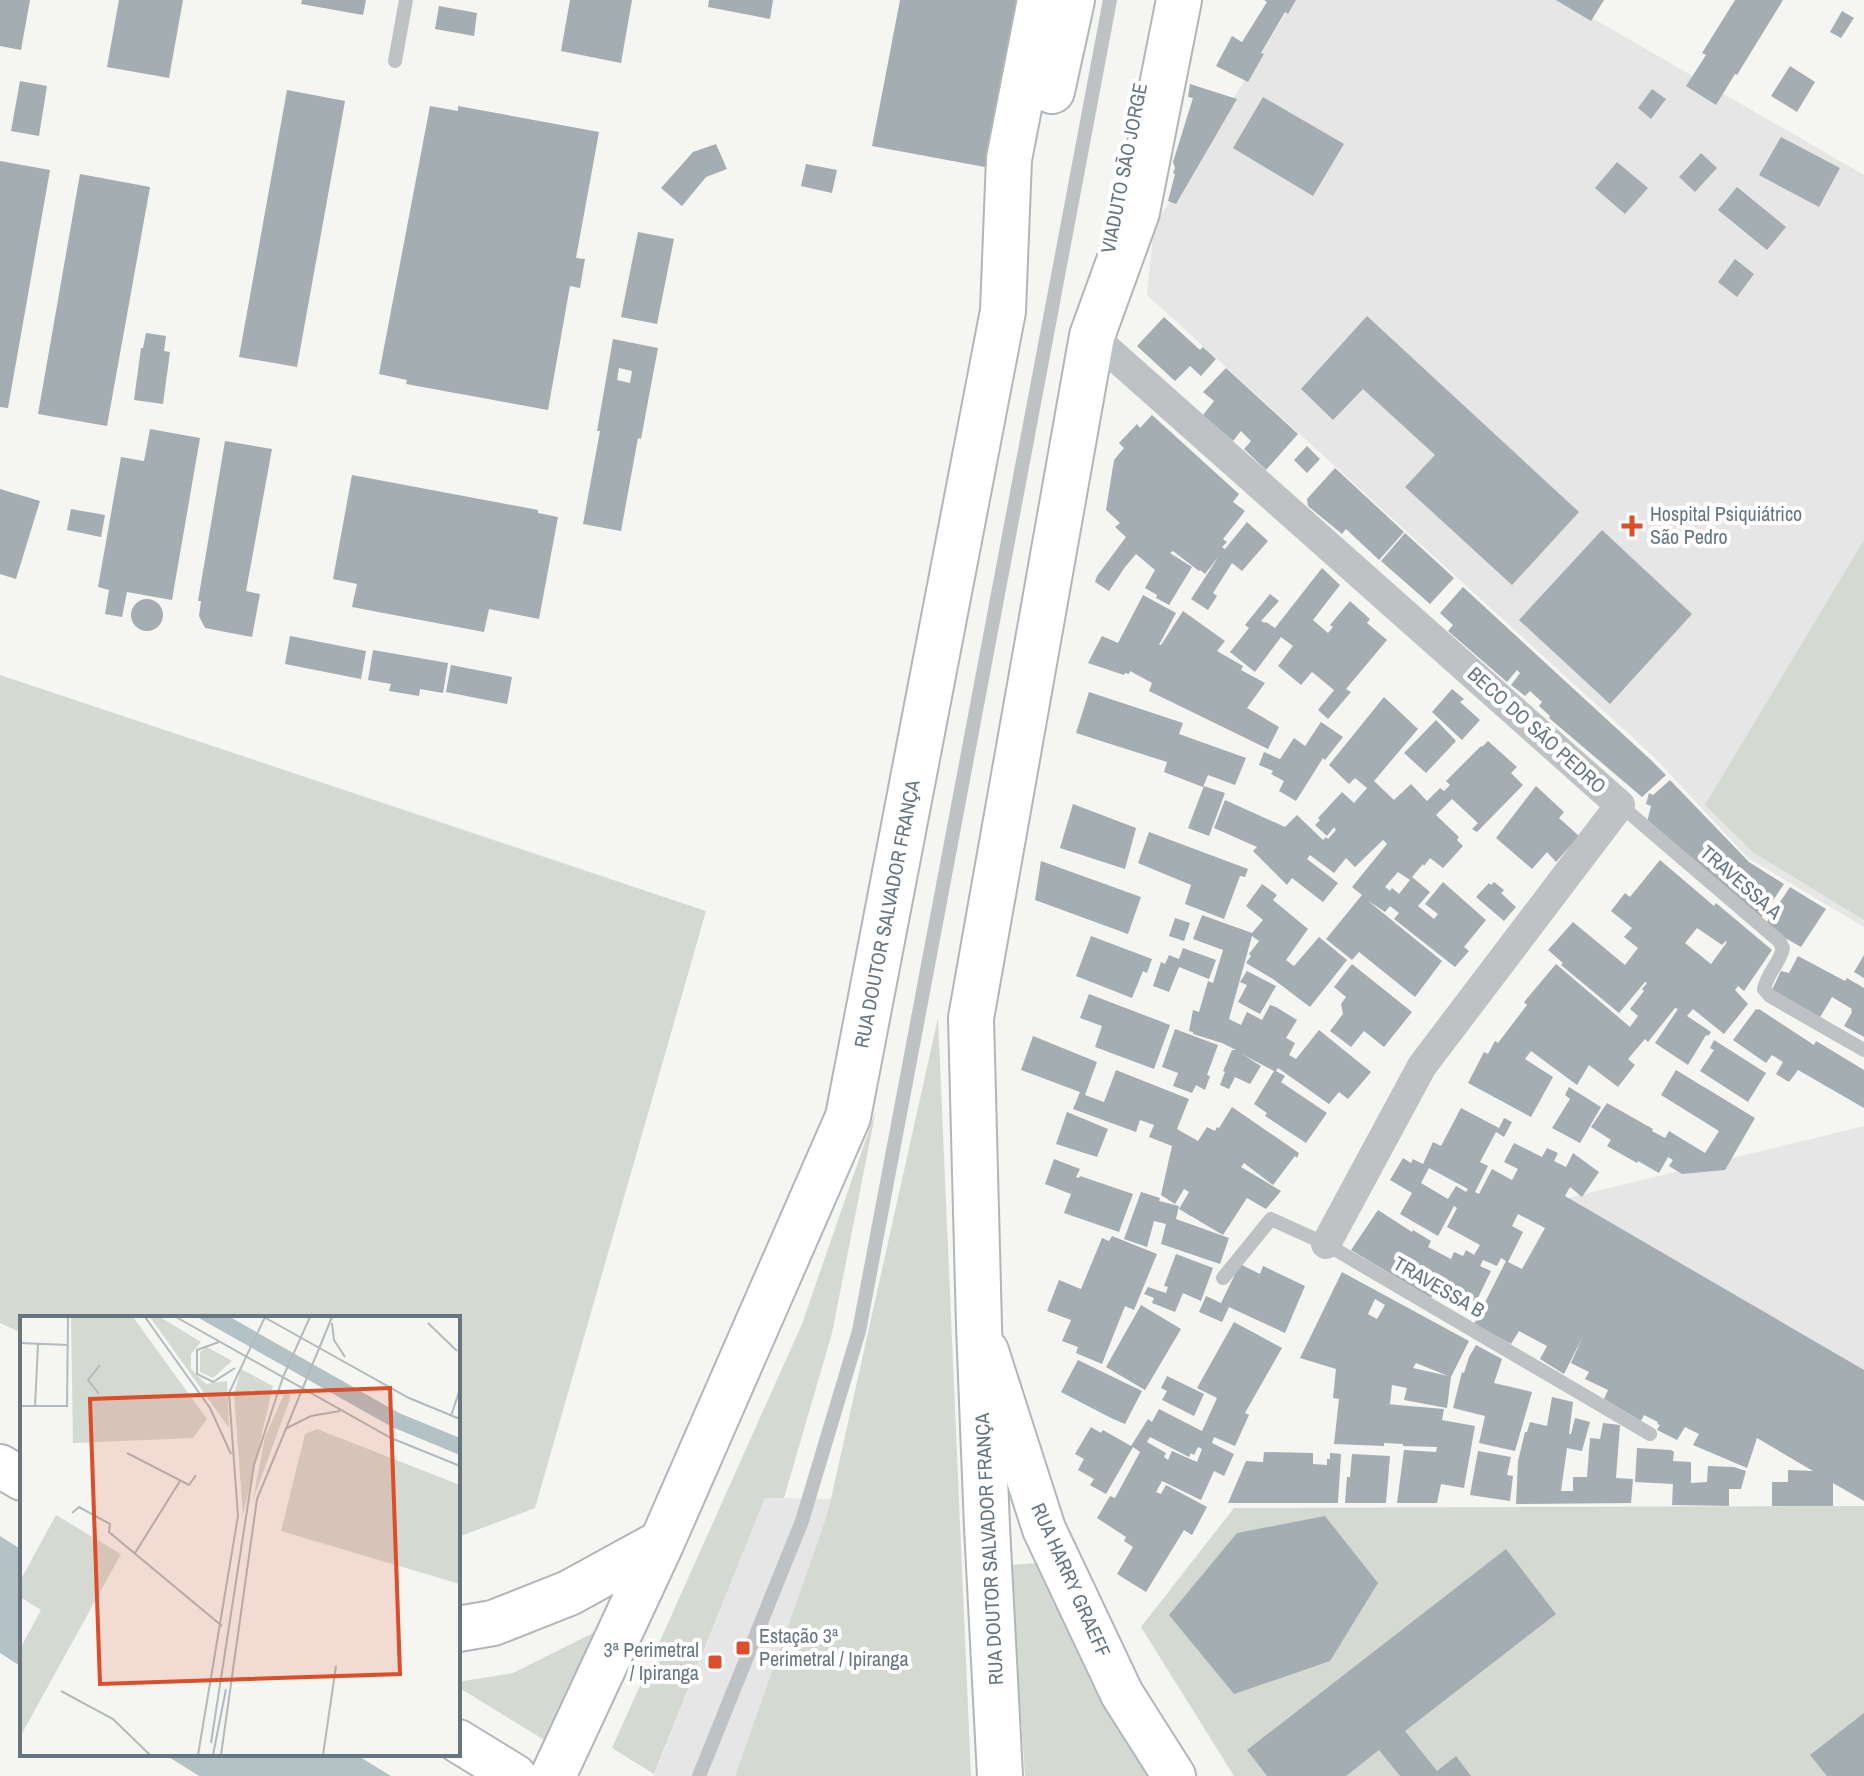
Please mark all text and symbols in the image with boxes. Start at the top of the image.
street label: VIADUTO SÃO JORGE [1094,80,1153,255]
place label: Hospital Psiquiátrico São Pedro [1650,500,1802,550]
marker: Hospital Psiquiátrico São Pedro [1621,515,1643,537]
street label: BECO DO SÃO PEDRO [1462,660,1612,799]
street label: RUA DOUTOR SALVADOR FRANÇA [847,778,926,1050]
street label: TRAVESSA A [1695,839,1788,925]
street label: TRAVESSA B [1389,1250,1490,1324]
inset map [20,1316,460,1756]
street label: RUA DOUTOR SALVADOR FRANÇA [968,1412,1009,1686]
street label: RUA HARRY GRAEFF [1025,1498,1118,1661]
place label: Estação 3ª Perimetral / Ipiranga [759,1622,909,1672]
place label: 3ª Perimetral / Ipiranga [604,1636,699,1686]
marker: Estação 3ª Perimetral / Ipiranga [734,1639,752,1657]
marker: 3ª Perimetral / Ipiranga [706,1653,724,1671]

